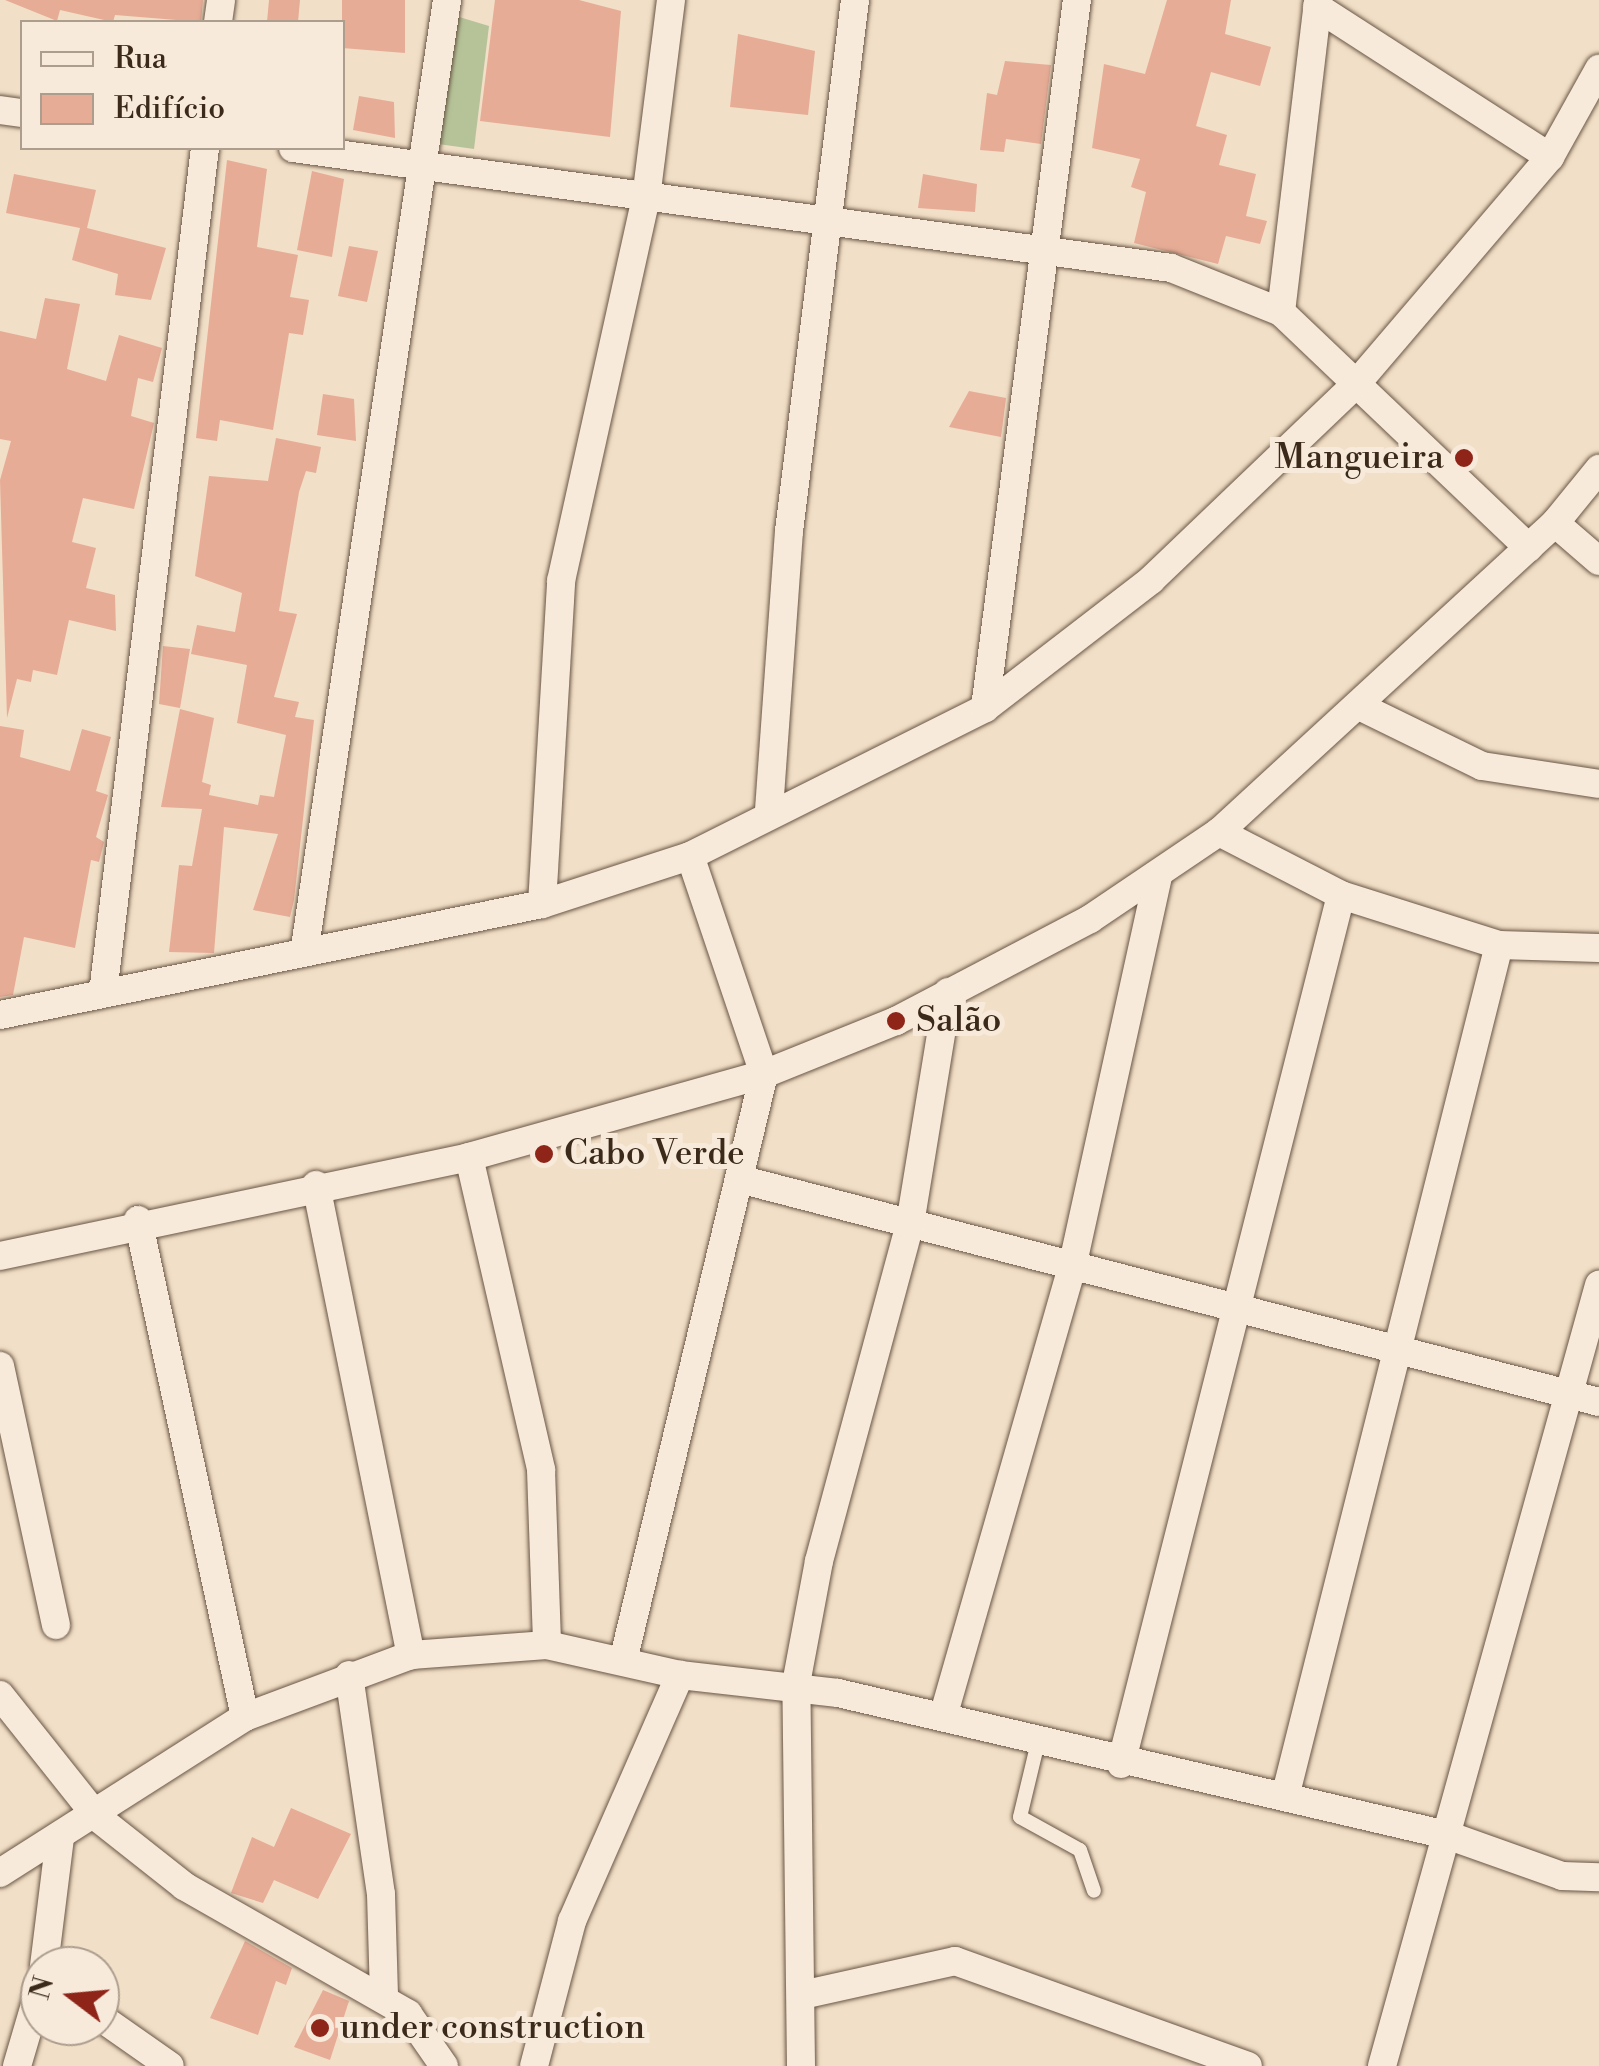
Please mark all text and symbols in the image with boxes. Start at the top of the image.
legend [20,20,345,150]
text: Rua [114,40,167,78]
text: Edifício [114,90,225,128]
place label: Mangueira [1274,437,1444,479]
marker: Mangueira [1453,447,1475,469]
place label: Salão [916,1000,1002,1042]
marker: Salão [885,1010,907,1032]
place label: Cabo Verde [564,1133,745,1175]
marker: Cabo Verde [533,1143,555,1165]
north arrow [20,1946,120,2046]
text: N [23,1973,62,2004]
place label: under construction [340,2007,645,2049]
marker: under construction [309,2017,331,2039]

